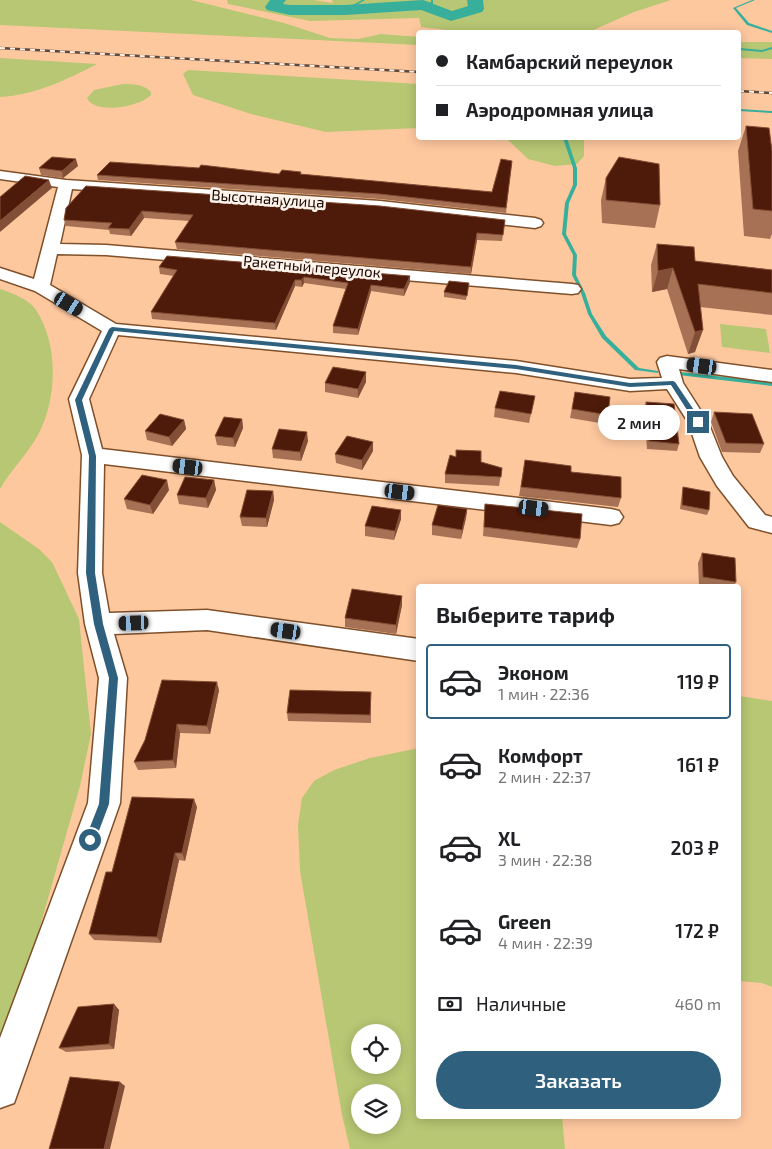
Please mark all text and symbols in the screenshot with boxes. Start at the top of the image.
text: Камбарский переулок [466,50,673,73]
text: Аэродромная улица [466,98,654,121]
street label: Высотная улица [211,185,325,212]
street label: Ракетный переулок [242,251,382,282]
car [52,290,85,318]
car [686,356,717,376]
callout: 2 мин [598,404,680,440]
route end [687,411,709,433]
text: 2 мин [617,413,661,432]
car [172,458,203,476]
car [384,483,415,501]
car [518,499,549,517]
text: Выберите тариф [436,601,615,627]
car [118,615,149,631]
car [270,621,301,641]
icon: car [438,659,483,704]
text: Эконом [498,661,569,684]
text: 119 ₽ [677,670,719,693]
text: 1 мин · 22:36 [498,684,589,703]
icon: car [438,742,483,787]
text: Комфорт [498,744,583,767]
text: 161 ₽ [677,753,719,776]
text: 2 мин · 22:37 [498,767,591,786]
icon: car [438,825,483,870]
text: XL [498,827,520,850]
route start [79,829,101,851]
text: 203 ₽ [671,836,719,859]
text: 3 мин · 22:38 [498,850,592,869]
icon: car [438,908,483,953]
text: Green [498,910,551,933]
text: 172 ₽ [675,919,719,942]
text: 4 мин · 22:39 [498,933,593,952]
icon: cash [436,990,464,1018]
text: Наличные [476,992,566,1015]
text: 460 m [675,994,721,1013]
map controls [351,1024,401,1134]
button: locate [351,1024,401,1074]
button: Заказать [436,1051,721,1109]
button: layers [351,1084,401,1134]

